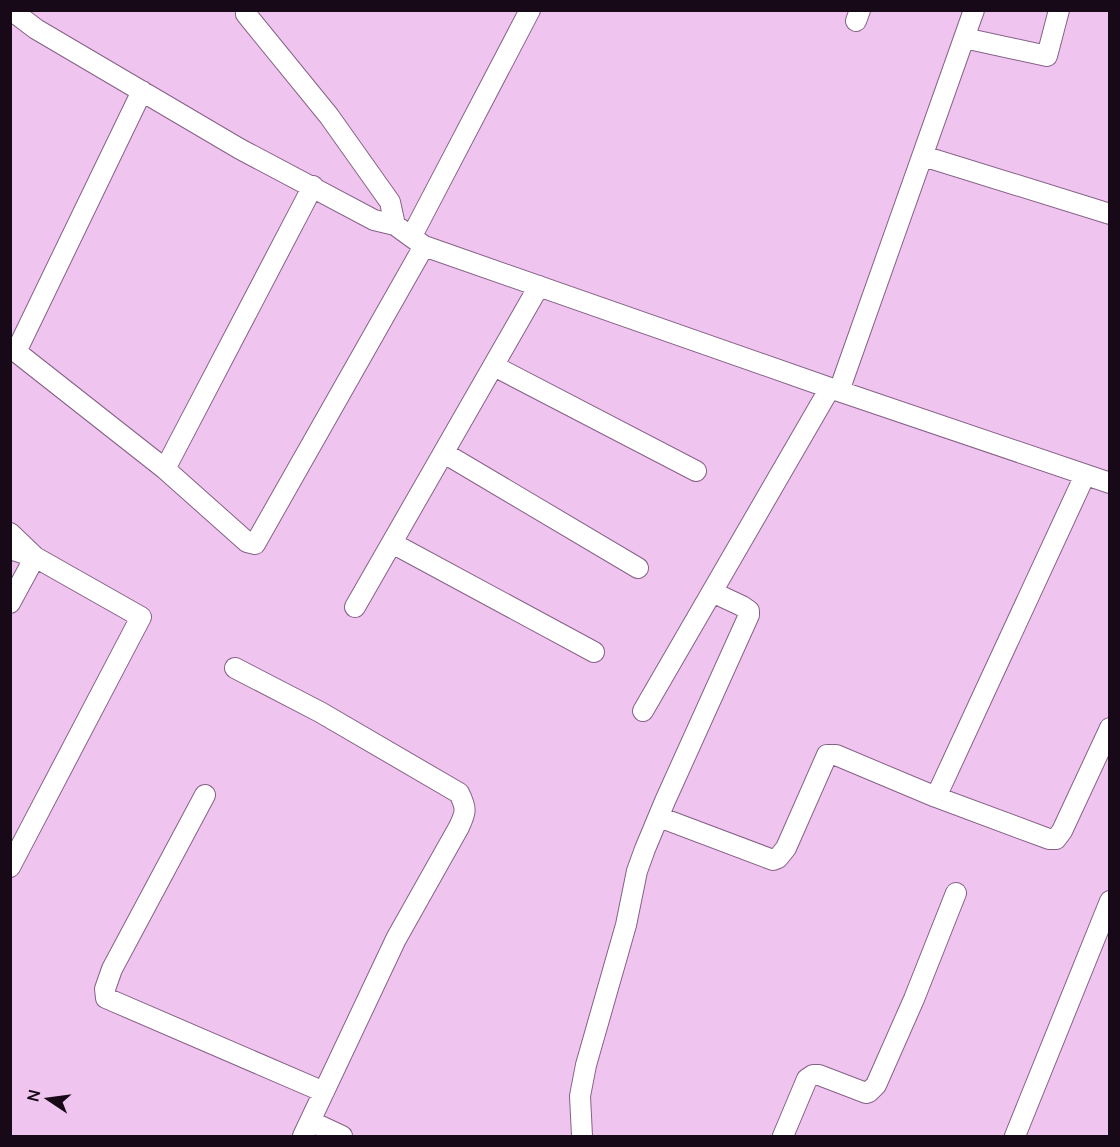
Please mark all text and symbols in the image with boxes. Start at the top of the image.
north arrow [18,1069,78,1129]
text: N [21,1088,45,1104]

